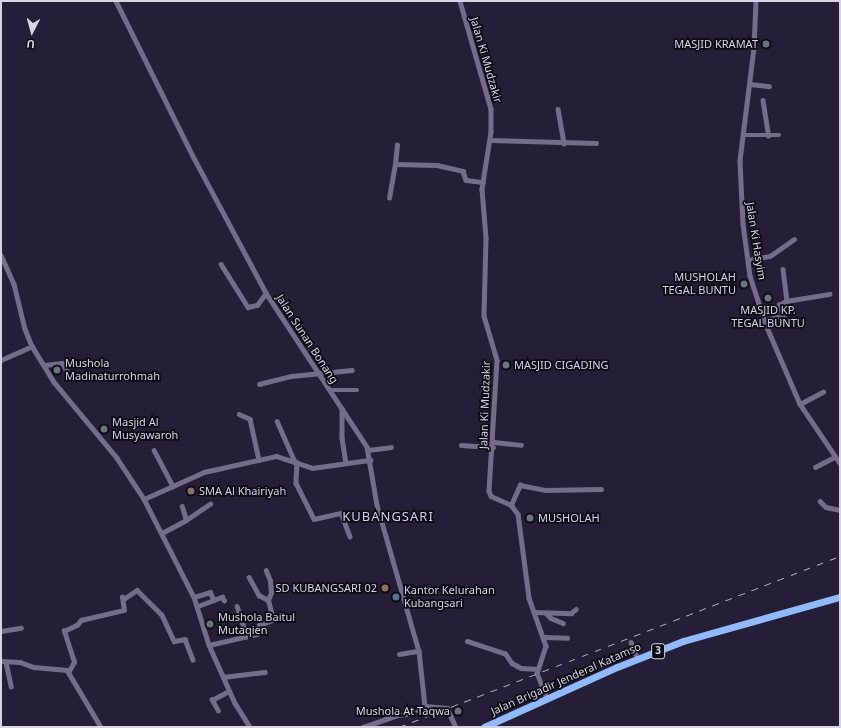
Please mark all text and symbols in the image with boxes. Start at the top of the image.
north arrow [12,12,52,52]
street label: Jalan Ki Mudzakir [467,16,505,104]
text: U [26,37,36,52]
place label: MASJID KRAMAT [674,37,758,51]
marker: MASJID KRAMAT [761,39,771,49]
street label: Jalan Ki Hasyim [743,201,769,281]
place label: MUSHOLAH TEGAL BUNTU [662,271,736,297]
marker: MUSHOLAH TEGAL BUNTU [739,279,749,289]
street label: Jalan Sunan Bonang [273,292,341,386]
marker: MASJID KP. TEGAL BUNTU [763,293,773,303]
place label: MASJID KP. TEGAL BUNTU [731,304,805,330]
place label: Mushola Madinaturrohmah [65,357,160,383]
place label: MASJID CIGADING [514,358,609,372]
marker: MASJID CIGADING [501,360,511,370]
street label: Jalan Ki Mudzakir [477,361,493,449]
marker: Mushola Madinaturrohmah [52,365,62,375]
place label: Masjid Al Musyawaroh [112,416,178,442]
marker: Masjid Al Musyawaroh [99,424,109,434]
place label: SMA Al Khairiyah [199,484,286,498]
marker: SMA Al Khairiyah [186,486,196,496]
district label: KUBANGSARI [342,508,434,524]
place label: MUSHOLAH [538,511,600,525]
marker: MUSHOLAH [525,513,535,523]
place label: SD KUBANGSARI 02 [276,581,377,595]
marker: SD KUBANGSARI 02 [380,583,390,593]
place label: Kantor Kelurahan Kubangsari [404,584,495,610]
marker: Kantor Kelurahan Kubangsari [391,592,401,602]
place label: Mushola Baitul Mutaqien [218,611,295,637]
marker: Mushola Baitul Mutaqien [205,619,215,629]
street label: Jalan Brigadir Jenderal Katamso [489,640,643,718]
road number: 3 [651,643,665,659]
place label: Mushola At Taqwa [356,704,450,718]
marker: Mushola At Taqwa [453,706,463,716]

